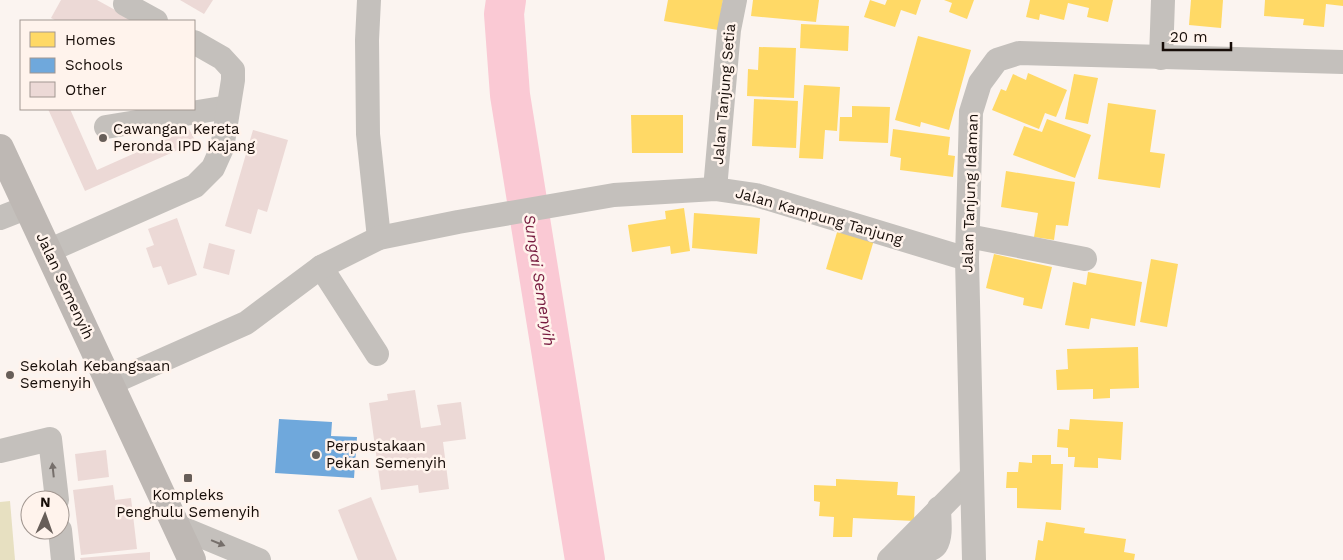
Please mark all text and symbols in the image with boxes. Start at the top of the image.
legend [20,20,195,110]
scale bar [1163,20,1230,52]
street label: Jalan Tanjung Setia [709,22,739,165]
text: 20 m [1170,28,1208,46]
text: Homes [65,31,116,49]
text: Schools [65,56,123,74]
text: Other [65,81,107,99]
street label: Jalan Tanjung Idaman [958,113,982,273]
place label: Cawangan Kereta Peronda IPD Kajang [113,120,255,155]
marker: Cawangan Kereta Peronda IPD Kajang [97,132,109,144]
street label: Jalan Kampung Tanjung [733,183,905,249]
water label: Sungai Semenyih [520,213,559,347]
street label: Jalan Semenyih [32,230,98,342]
place label: Sekolah Kebangsaan Semenyih [20,357,170,392]
marker: Sekolah Kebangsaan Semenyih [4,369,16,381]
place label: Perpustakaan Pekan Semenyih [326,437,446,472]
marker: Perpustakaan Pekan Semenyih [310,449,322,461]
one-way arrow [49,461,57,477]
marker: Kompleks Penghulu Semenyih [182,472,194,484]
place label: Kompleks Penghulu Semenyih [116,486,260,521]
north arrow [20,490,70,540]
text: N [40,494,51,510]
one-way arrow [211,539,226,547]

